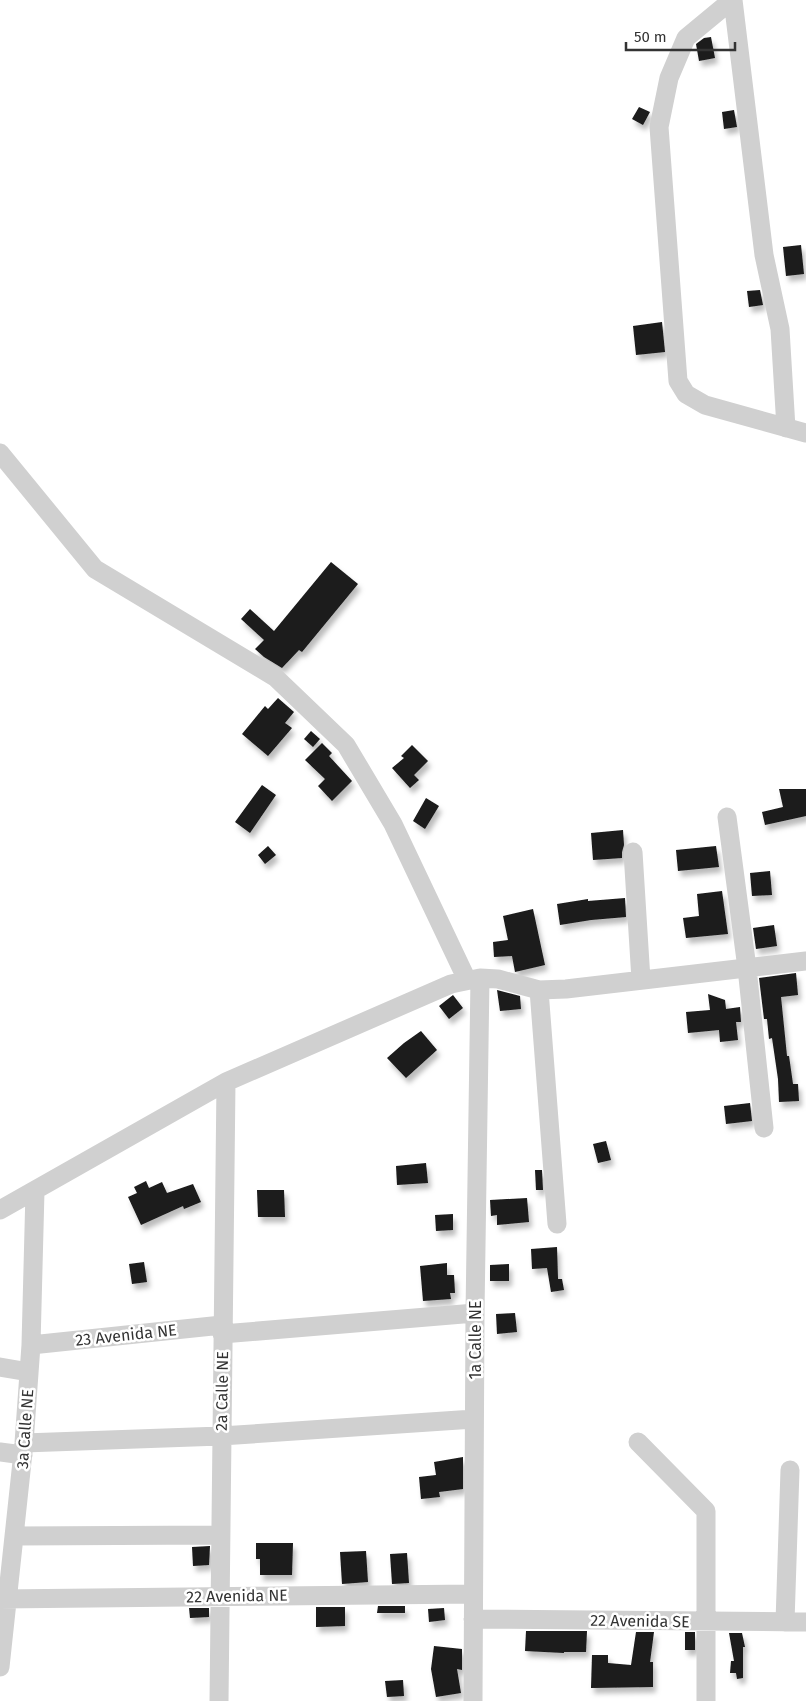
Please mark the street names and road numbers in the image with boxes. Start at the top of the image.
street label: 1a Calle NE [466,1301,485,1379]
street label: 23 Avenida NE [74,1320,178,1350]
street label: 2a Calle NE [212,1351,232,1431]
street label: 3a Calle NE [13,1388,37,1470]
street label: 22 Avenida NE [186,1586,288,1606]
street label: 22 Avenida SE [590,1611,690,1631]

